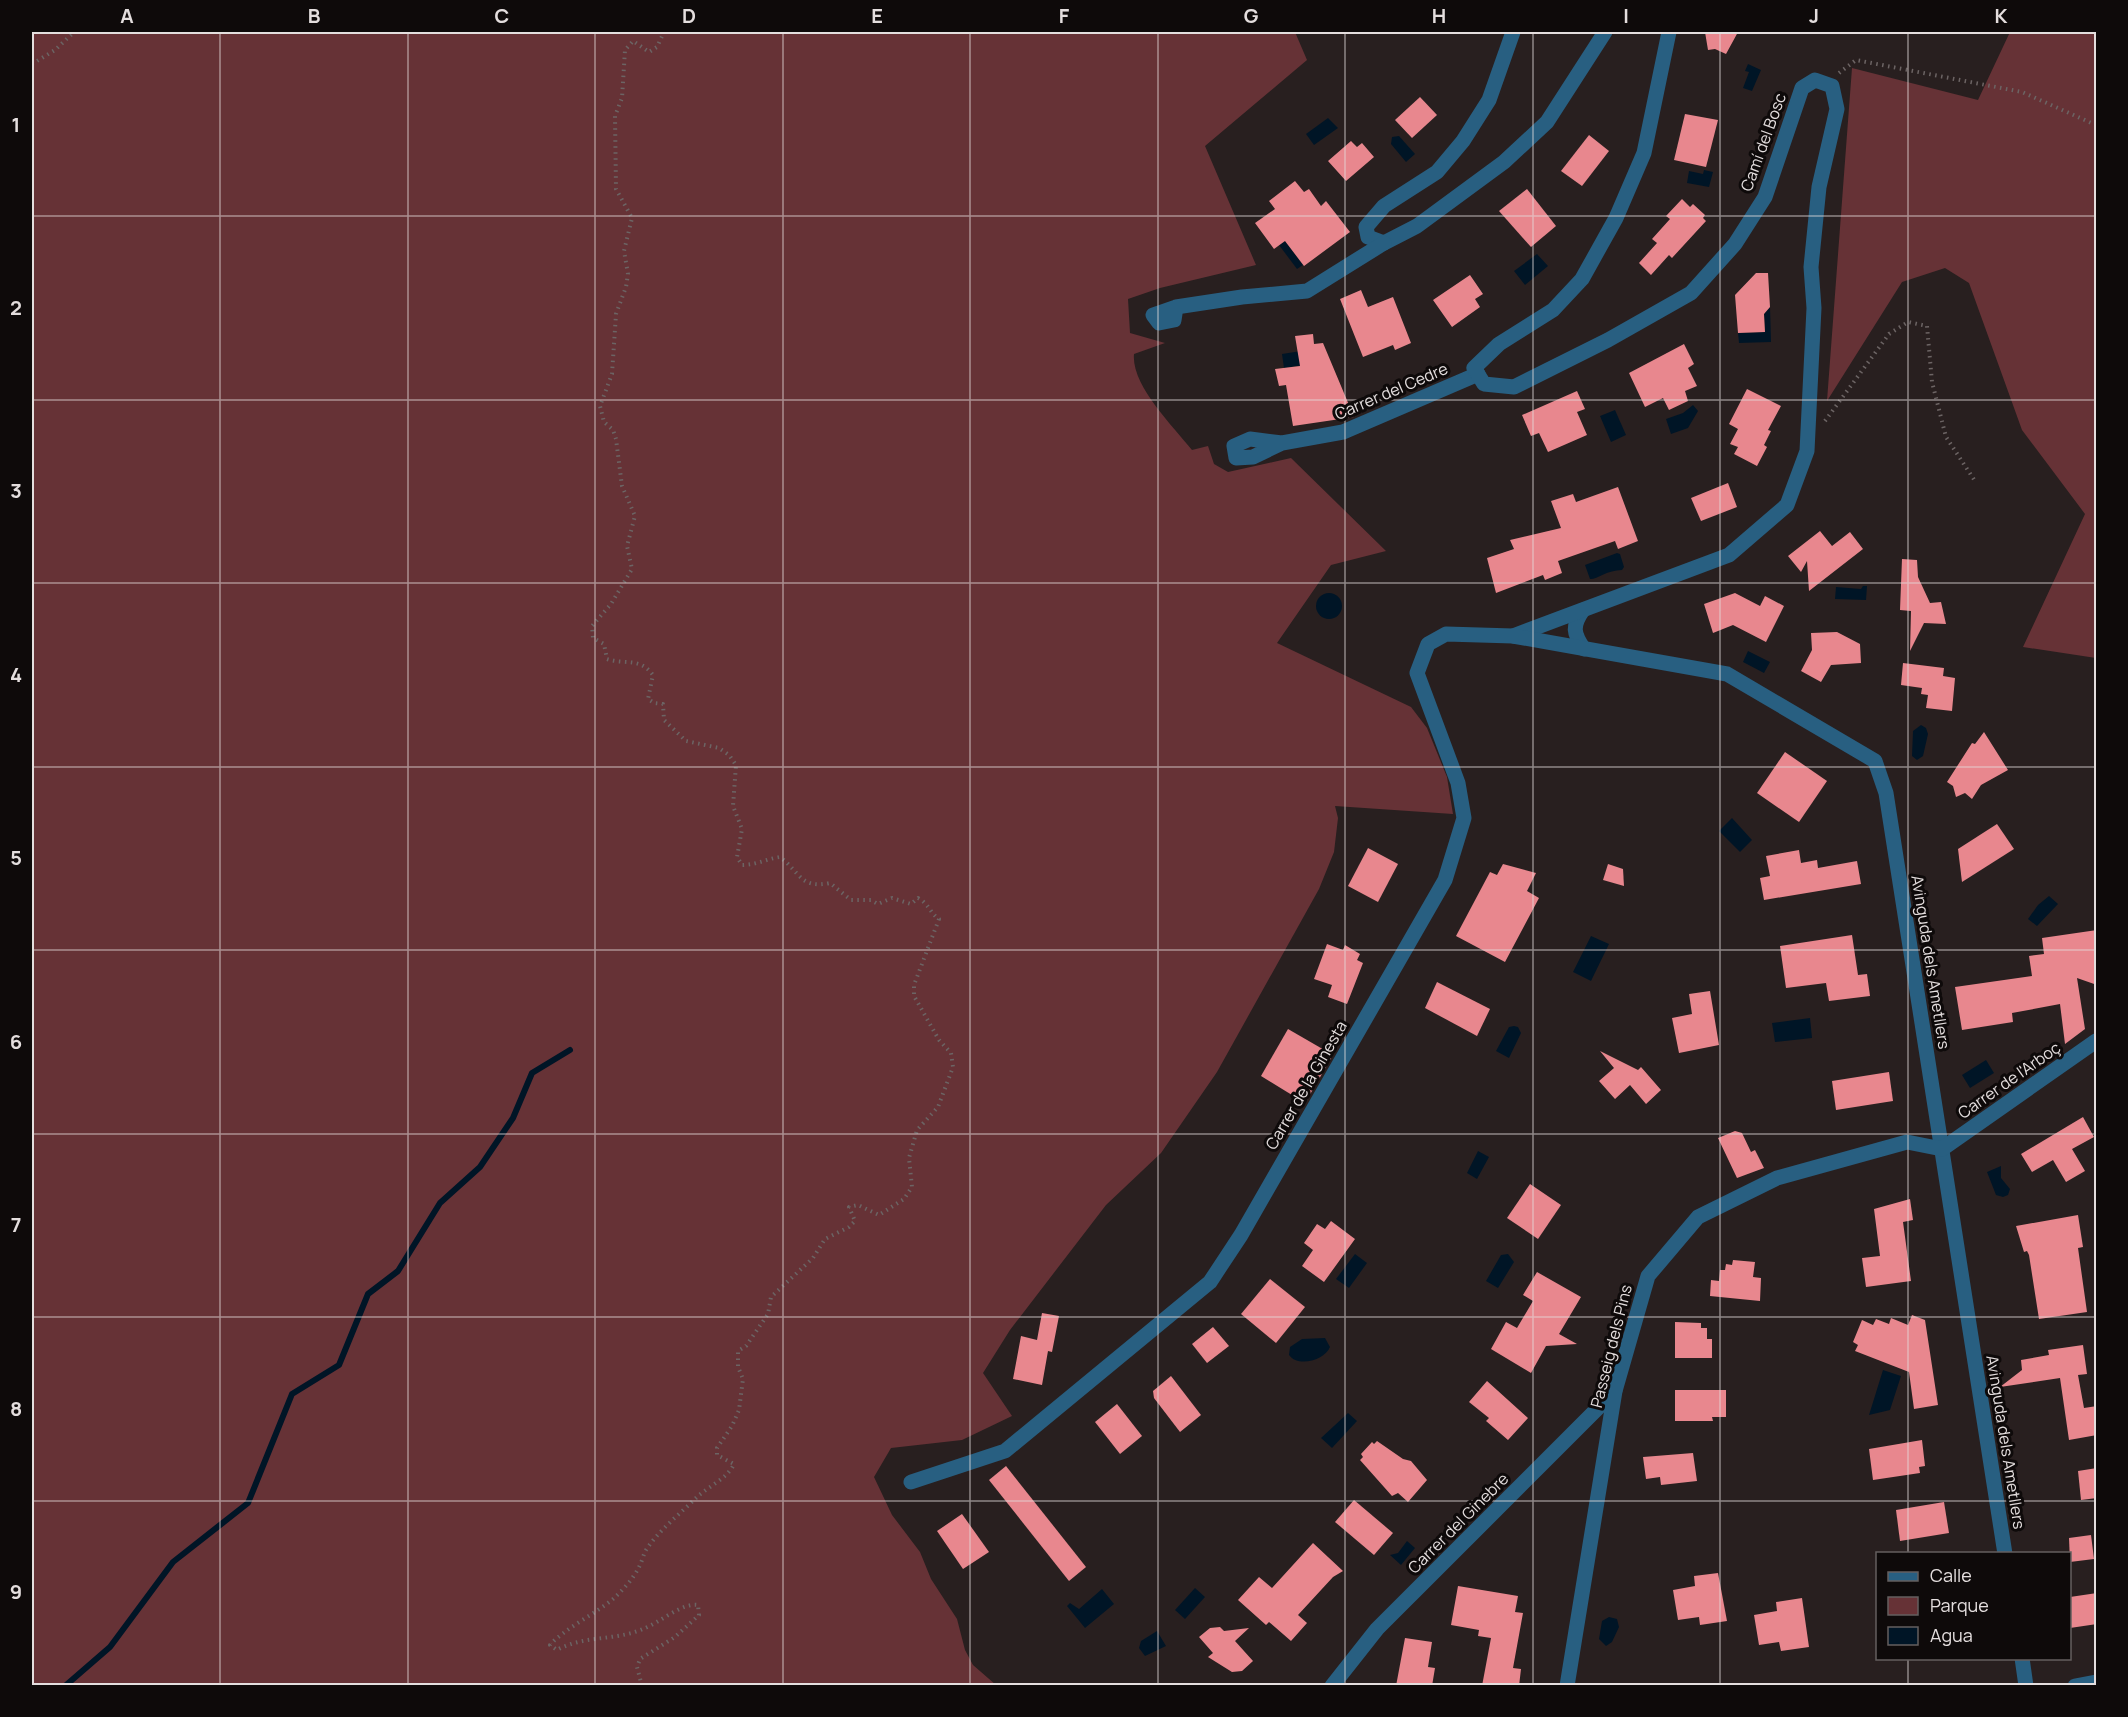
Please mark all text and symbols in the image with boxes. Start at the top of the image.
text: A [120,2,134,29]
text: B [308,2,321,29]
text: C [495,2,509,29]
text: D [682,2,696,29]
text: E [871,2,883,29]
text: F [1059,2,1070,29]
text: G [1244,2,1259,29]
text: H [1432,2,1446,29]
text: I [1623,2,1629,29]
text: J [1809,2,1819,29]
text: K [1995,2,2008,29]
street label: Camí del Bosc [1735,90,1791,194]
text: 1 [12,111,20,138]
text: 2 [10,294,22,321]
street label: Carrer del Cedre [1331,357,1451,425]
text: 3 [10,477,22,504]
text: 4 [10,661,22,688]
text: 5 [10,844,22,871]
street label: Avinguda dels Ametllers [1906,874,1956,1050]
street label: Carrer de la Ginesta [1260,1017,1352,1153]
text: 6 [10,1028,22,1055]
street label: Carrer de l'Arboç [1953,1036,2065,1124]
text: 7 [11,1211,21,1238]
street label: Passeig dels Pins [1585,1282,1637,1410]
street label: Avinguda dels Ametllers [1981,1354,2031,1530]
text: 8 [10,1395,22,1422]
street label: Carrer del Ginebre [1403,1468,1513,1578]
legend [1876,1552,2071,1660]
text: Calle [1930,1563,1972,1587]
text: 9 [10,1578,22,1605]
text: Parque [1930,1593,1989,1617]
text: Agua [1930,1623,1973,1647]

